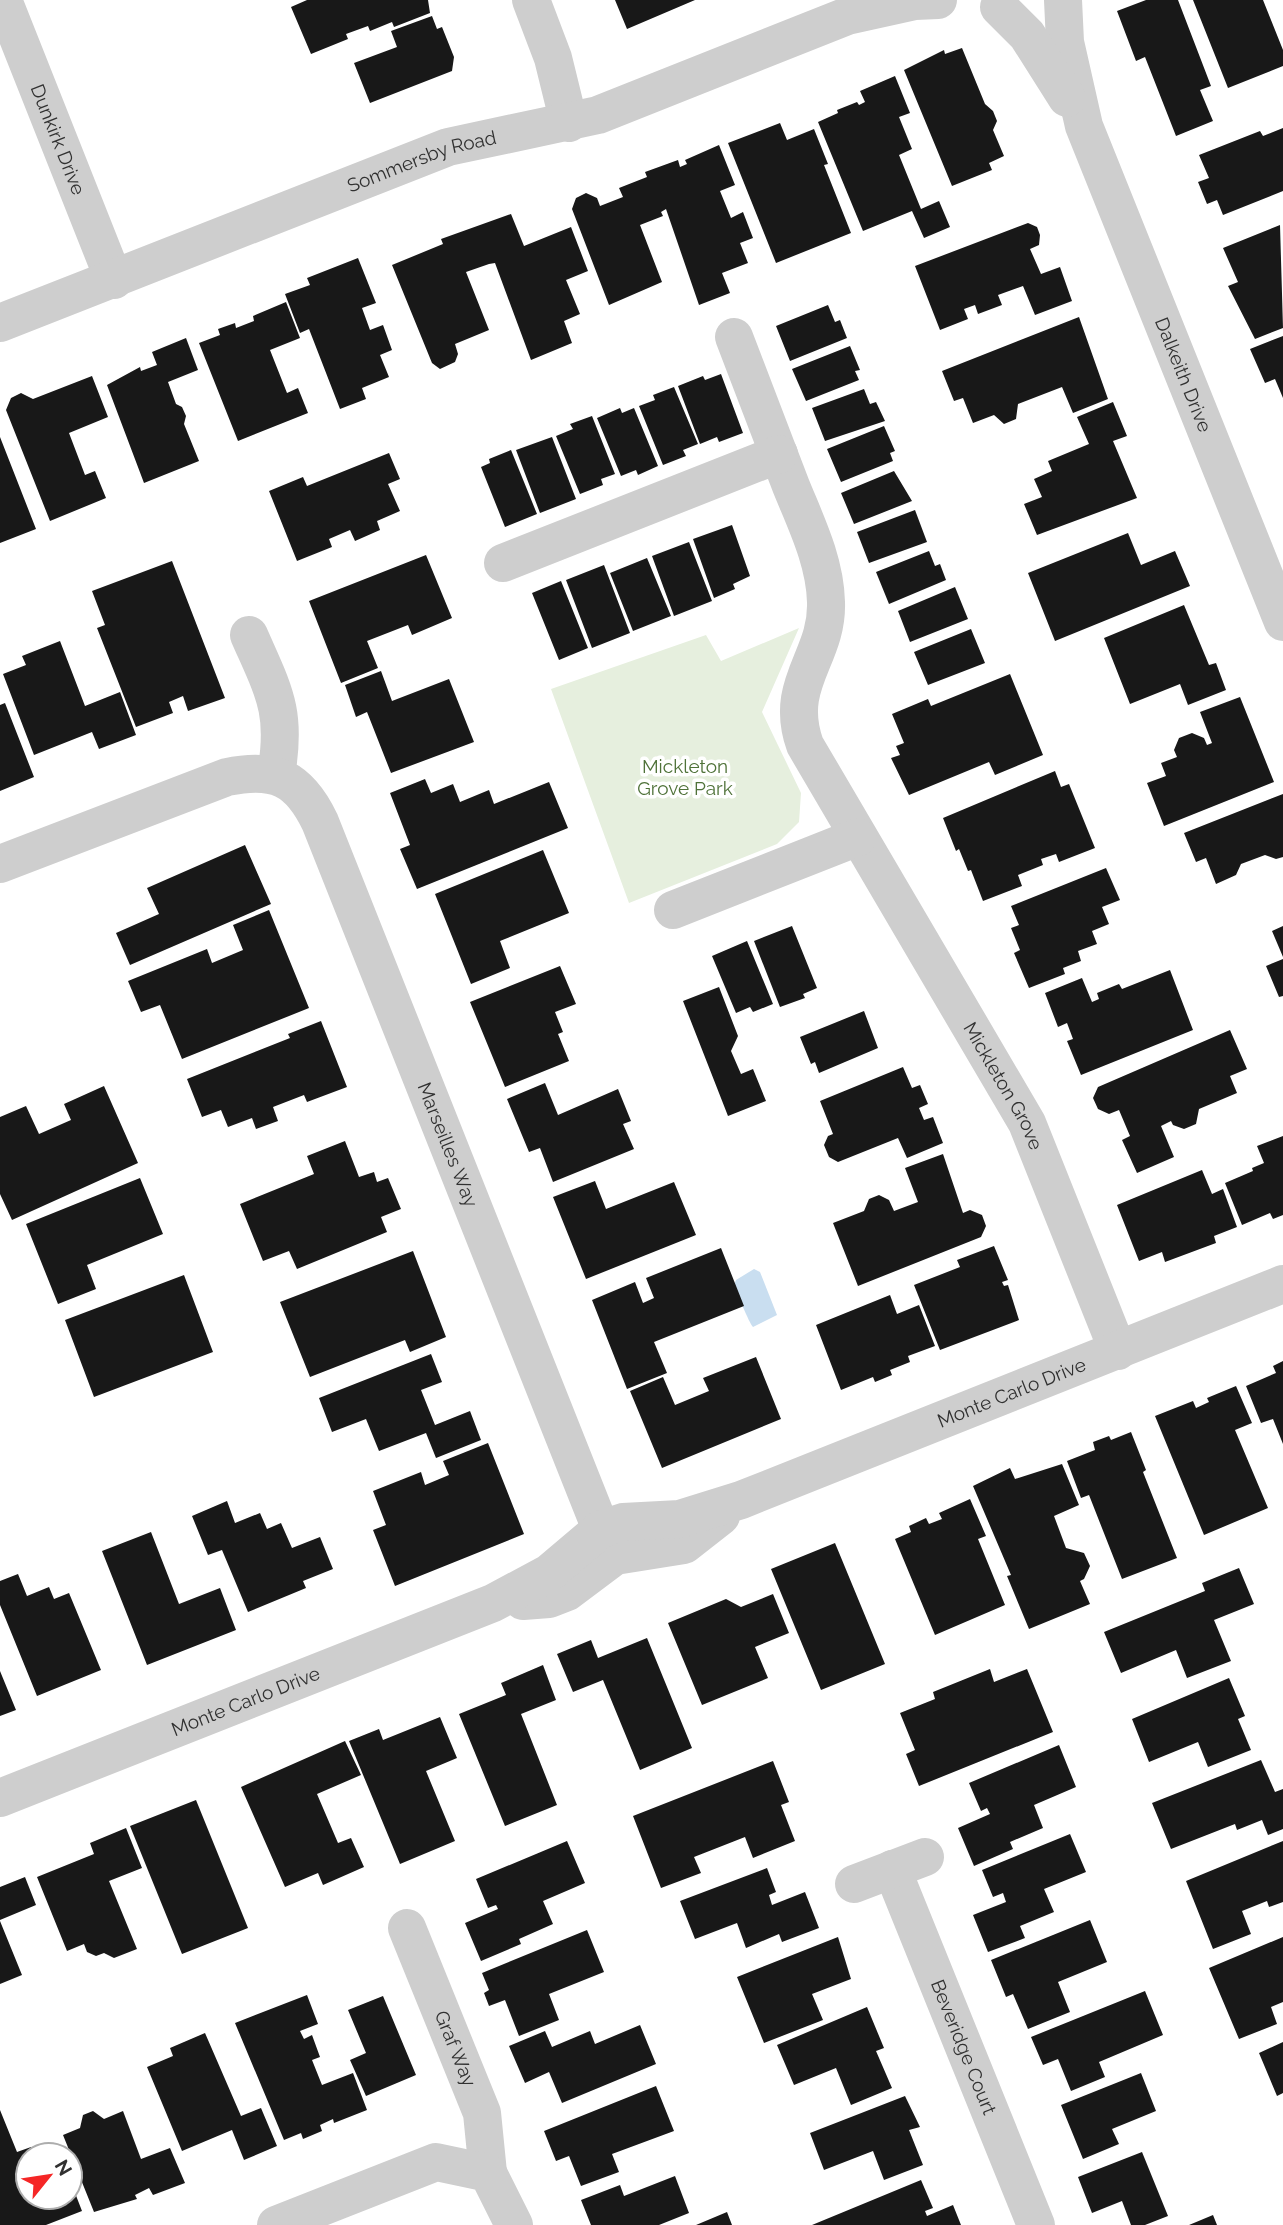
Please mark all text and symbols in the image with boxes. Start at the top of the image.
street label: Dunkirk Drive [26,81,90,198]
street label: Sommersby Road [344,126,498,197]
street label: Dalkeith Drive [1151,314,1217,435]
park label: Mickleton Grove Park [637,755,733,799]
street label: Mickleton Grove [959,1018,1048,1153]
street label: Marseilles Way [414,1079,483,1210]
street label: Monte Carlo Drive [934,1353,1089,1432]
street label: Monte Carlo Drive [168,1662,323,1740]
street label: Beveridge Court [927,1976,1001,2118]
street label: Graf Way [431,2007,481,2090]
north arrow [14,2141,84,2211]
text: N [51,2156,77,2179]

